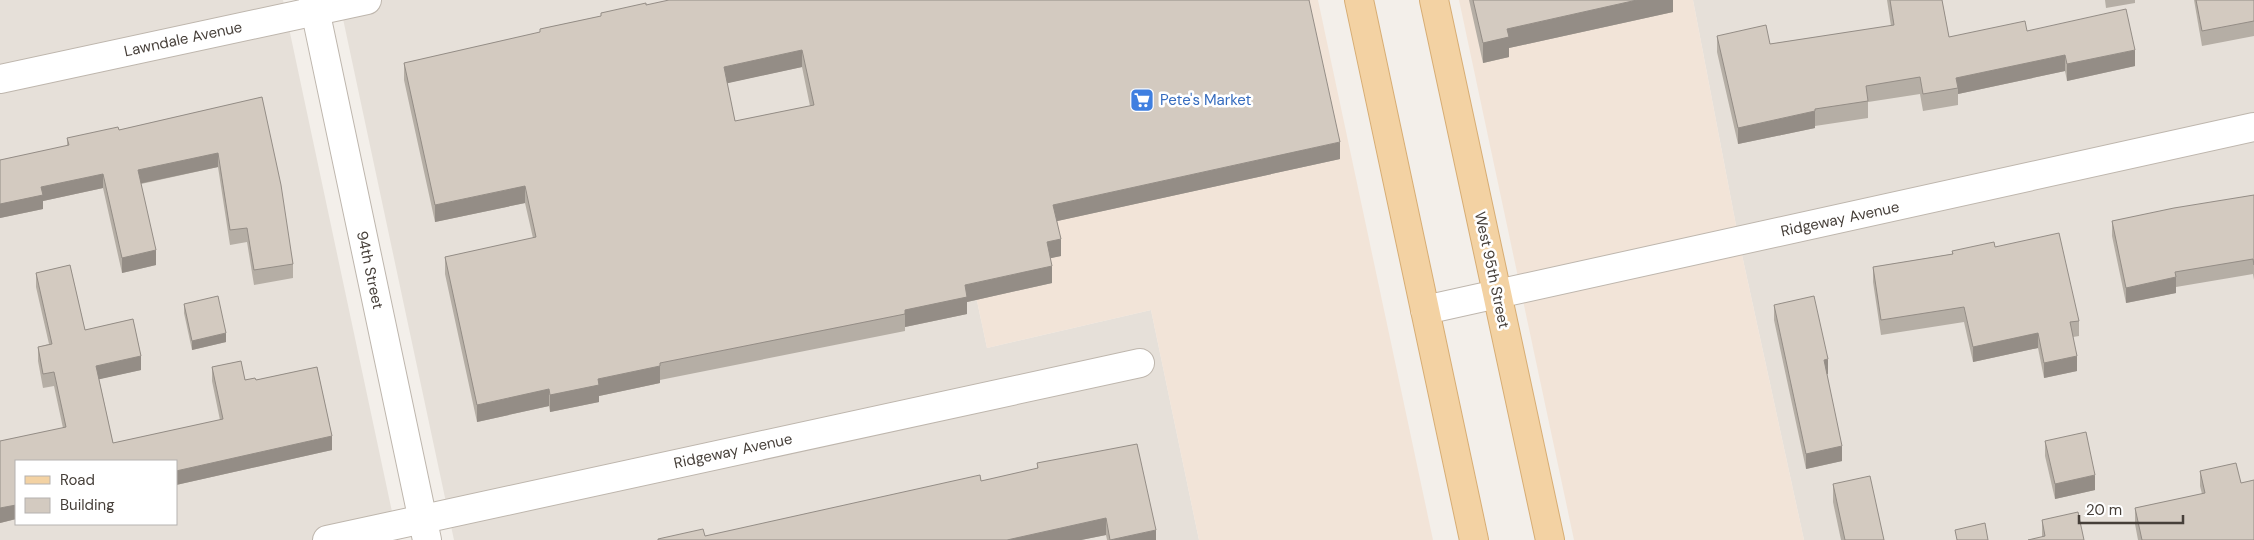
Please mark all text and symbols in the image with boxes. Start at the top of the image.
street label: Lawndale Avenue [122,17,244,61]
supermarket icon: Pete's Market [1129,87,1155,113]
place label: Pete's Market [1160,90,1252,110]
street label: Ridgeway Avenue [1779,197,1901,241]
street label: West 95th Street [1470,210,1514,330]
street label: 94th Street [352,229,388,311]
street label: Ridgeway Avenue [672,429,794,473]
legend [15,460,178,525]
text: Road [60,470,95,490]
scale bar [2079,492,2183,524]
text: Building [60,495,115,515]
text: 20 m [2086,500,2122,520]

